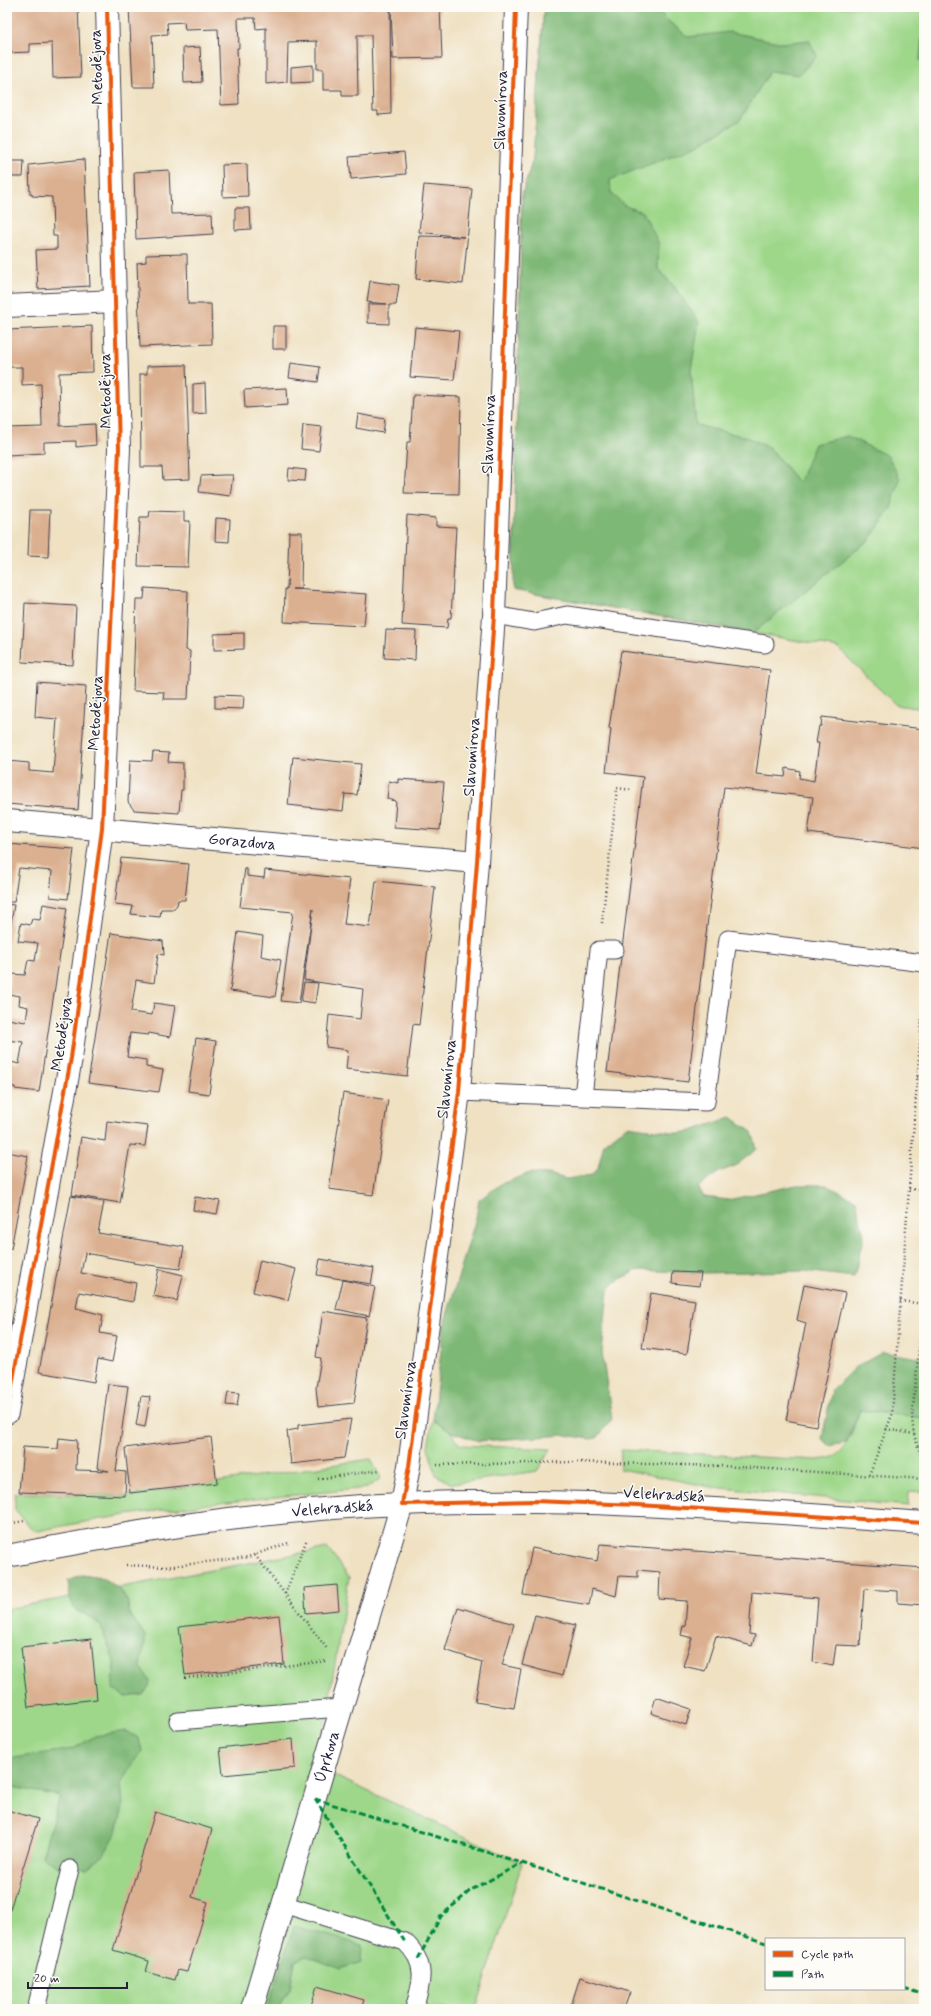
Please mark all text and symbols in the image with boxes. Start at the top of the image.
street label: Metodějova [85,29,109,105]
street label: Slavomírova [489,70,513,150]
street label: Metodějova [95,353,117,429]
street label: Slavomírova [477,394,501,474]
street label: Metodějova [84,675,108,751]
street label: Slavomírova [459,716,485,798]
street label: Gorazdova [208,828,277,855]
street label: Metodějova [46,995,78,1073]
street label: Slavomírova [432,1038,462,1120]
street label: Slavomírova [390,1359,422,1441]
street label: Velehradská [622,1482,706,1508]
street label: Velehradská [290,1495,374,1522]
street label: Úprkova [309,1728,345,1785]
legend [765,1938,905,1990]
text: Cycle path [801,1947,853,1963]
scale bar [28,1964,127,1990]
text: Path [801,1967,824,1983]
text: 20 m [34,1971,60,1987]

